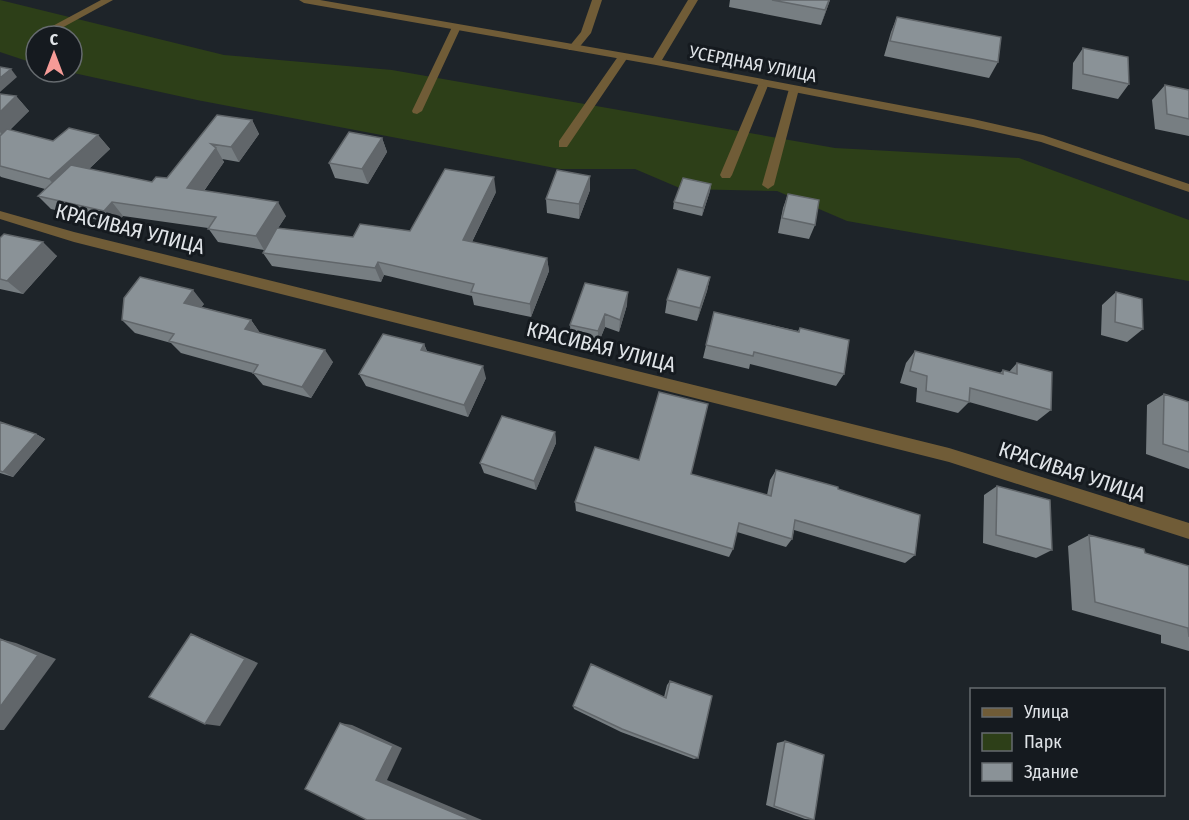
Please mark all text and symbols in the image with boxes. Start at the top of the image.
north arrow [24,24,84,84]
text: С [50,30,59,49]
street label: УСЕРДНАЯ УЛИЦА [686,41,819,87]
street label: КРАСИВАЯ УЛИЦА [53,198,207,260]
street label: КРАСИВАЯ УЛИЦА [524,316,678,378]
street label: КРАСИВАЯ УЛИЦА [995,436,1149,508]
legend [970,688,1165,796]
text: Улица [1023,701,1069,723]
text: Парк [1024,731,1062,753]
text: Здание [1024,761,1079,783]

